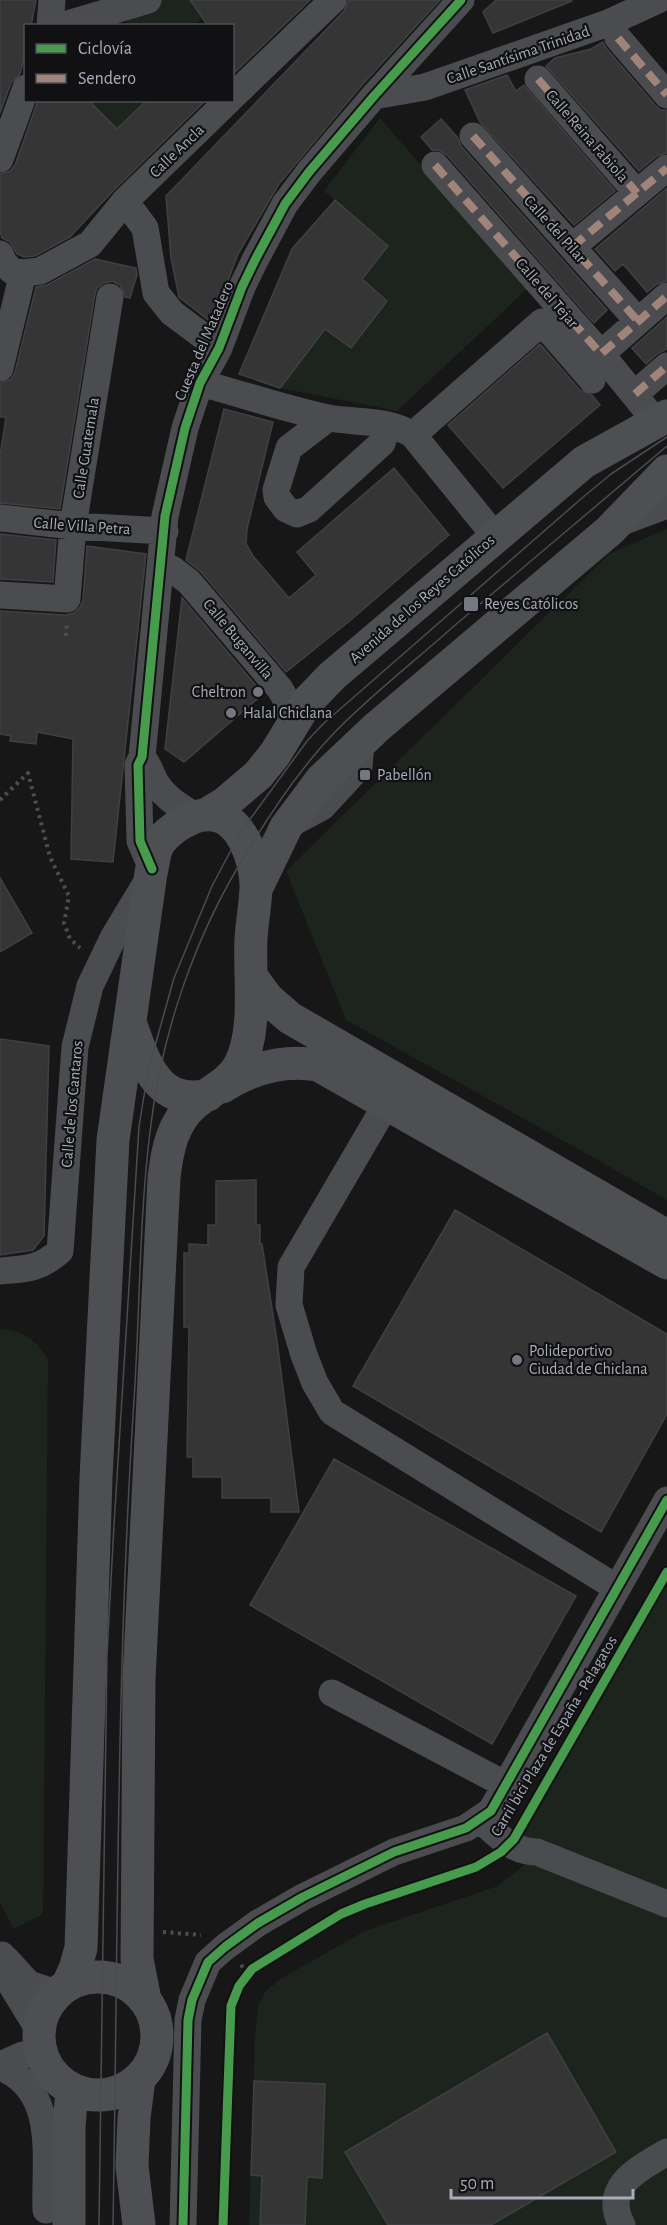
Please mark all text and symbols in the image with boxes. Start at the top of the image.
street label: Calle Santísima Trinidad [445,23,591,87]
legend [24,24,234,102]
text: Ciclovía [78,40,132,58]
text: Sendero [78,70,136,88]
street label: Calle Reina Fabiola [543,87,631,185]
street label: Calle Ancla [147,121,207,181]
street label: Calle del Pilar [521,192,590,266]
street label: Calle del Tejar [512,255,582,332]
street label: Cuesta del Matadero [172,279,236,403]
street label: Calle Guatemala [70,396,102,500]
street label: Calle Villa Petra [33,515,131,537]
street label: Avenida de los Reyes Católicos [346,532,498,667]
marker: Reyes Católicos [462,595,480,613]
street label: Calle Buganvilla [200,596,276,682]
place label: Reyes Católicos [484,596,579,613]
place label: Cheltron [192,684,246,700]
marker: Cheltron [251,685,265,699]
place label: Halal Chiclana [243,705,332,721]
marker: Halal Chiclana [224,706,238,720]
place label: Pabellón [377,767,432,783]
marker: Pabellón [358,768,372,782]
street label: Calle de los Cantaros [58,1040,86,1168]
place label: Polideportivo Ciudad de Chiclana [529,1343,648,1377]
marker: Polideportivo Ciudad de Chiclana [510,1353,524,1367]
street label: Carril bici Plaza de España - Pelagatos [488,1633,620,1839]
scale bar [451,2162,632,2200]
text: 50 m [460,2175,494,2193]

